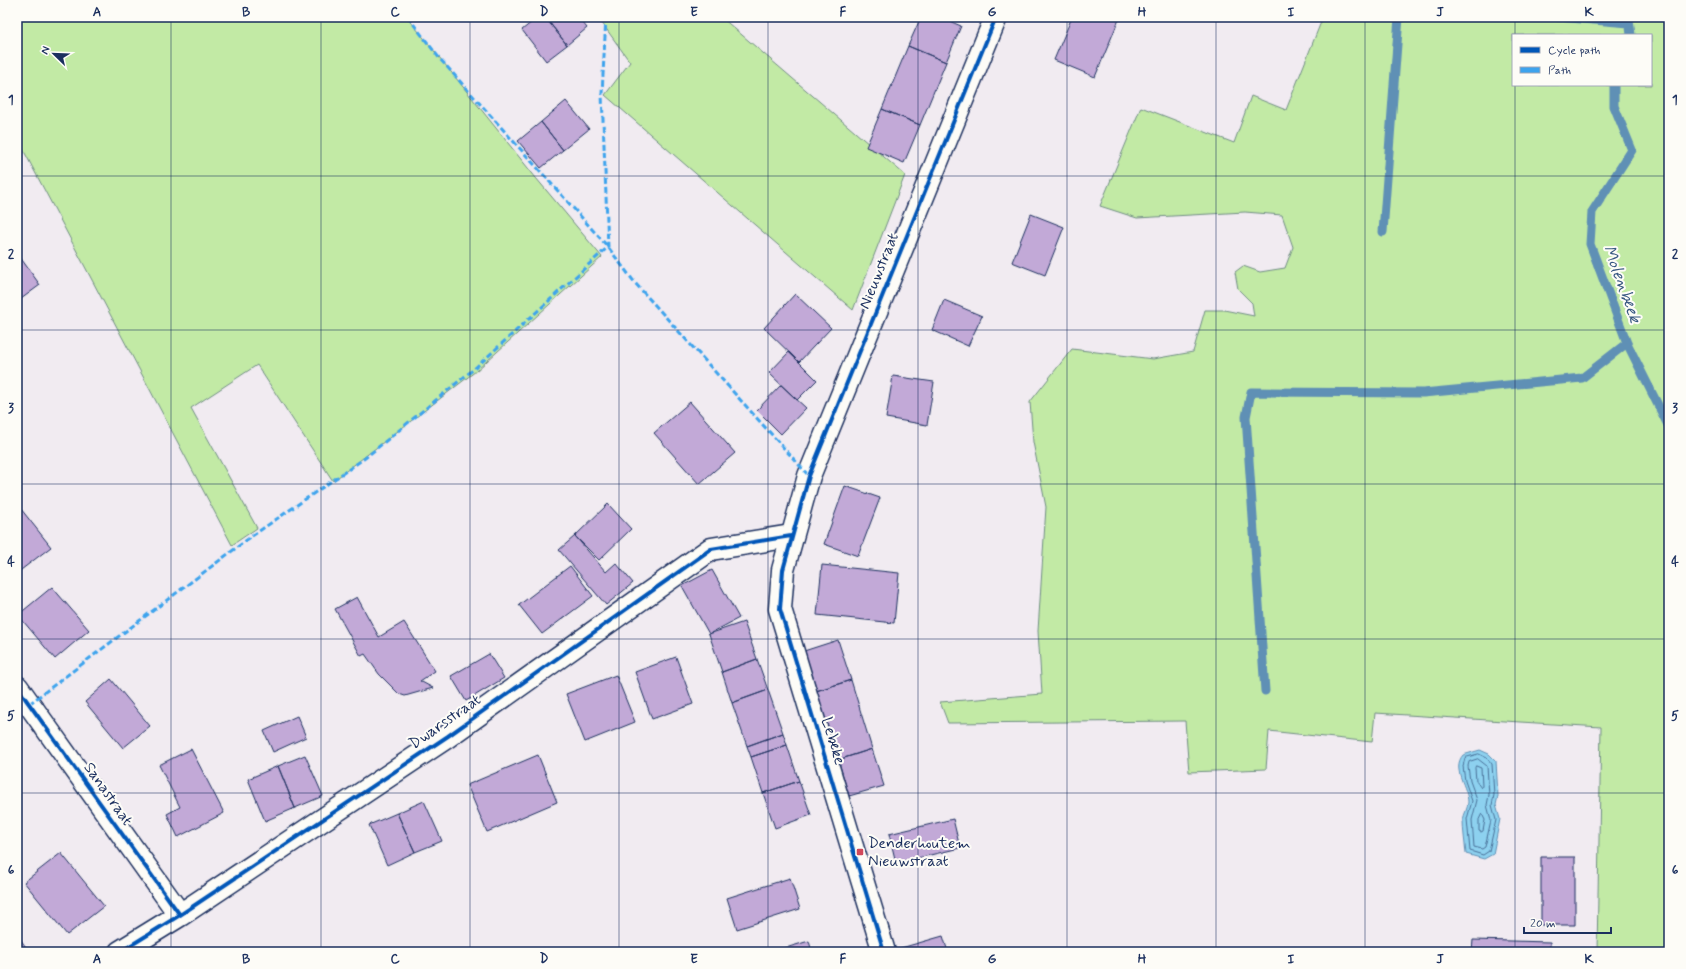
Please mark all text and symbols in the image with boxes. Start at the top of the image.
text: A [93,4,101,21]
text: B [242,4,251,21]
text: C [390,4,400,21]
text: D [540,4,549,21]
text: E [690,4,698,21]
text: F [840,4,847,21]
text: G [988,4,997,21]
text: H [1138,4,1147,21]
text: I [1288,4,1295,21]
text: J [1436,4,1444,21]
text: K [1584,4,1594,21]
north arrow [34,34,74,74]
legend [1512,34,1652,86]
text: Cycle path [1548,43,1600,59]
text: N [38,44,54,57]
text: Path [1548,63,1571,79]
text: 1 [8,92,14,109]
text: 1 [1672,92,1678,109]
street label: Nieuwstraat [854,230,904,312]
water label: Molenbeek [1598,242,1647,327]
text: 2 [8,246,15,263]
text: 2 [1672,246,1679,263]
text: 3 [8,400,14,417]
text: 3 [1672,400,1678,417]
text: 4 [7,554,15,571]
text: 4 [1671,554,1679,571]
street label: Dwarsstraat [405,689,485,755]
text: 5 [7,708,15,725]
text: 5 [1671,708,1679,725]
street label: Lebeke [816,715,850,767]
street label: Sanastraat [79,758,137,830]
place label: Denderhoutem Nieuwstraat [868,833,971,872]
marker: Denderhoutem Nieuwstraat [855,847,865,857]
text: 6 [8,862,15,879]
text: 6 [1672,862,1679,879]
scale bar [1524,909,1611,935]
text: 20 m [1530,916,1556,932]
text: A [93,951,101,968]
text: B [242,951,251,968]
text: C [390,951,400,968]
text: D [540,951,549,968]
text: E [690,951,698,968]
text: F [840,951,847,968]
text: G [988,951,997,968]
text: H [1138,951,1147,968]
text: I [1288,951,1295,968]
text: J [1436,951,1444,968]
text: K [1584,951,1594,968]

